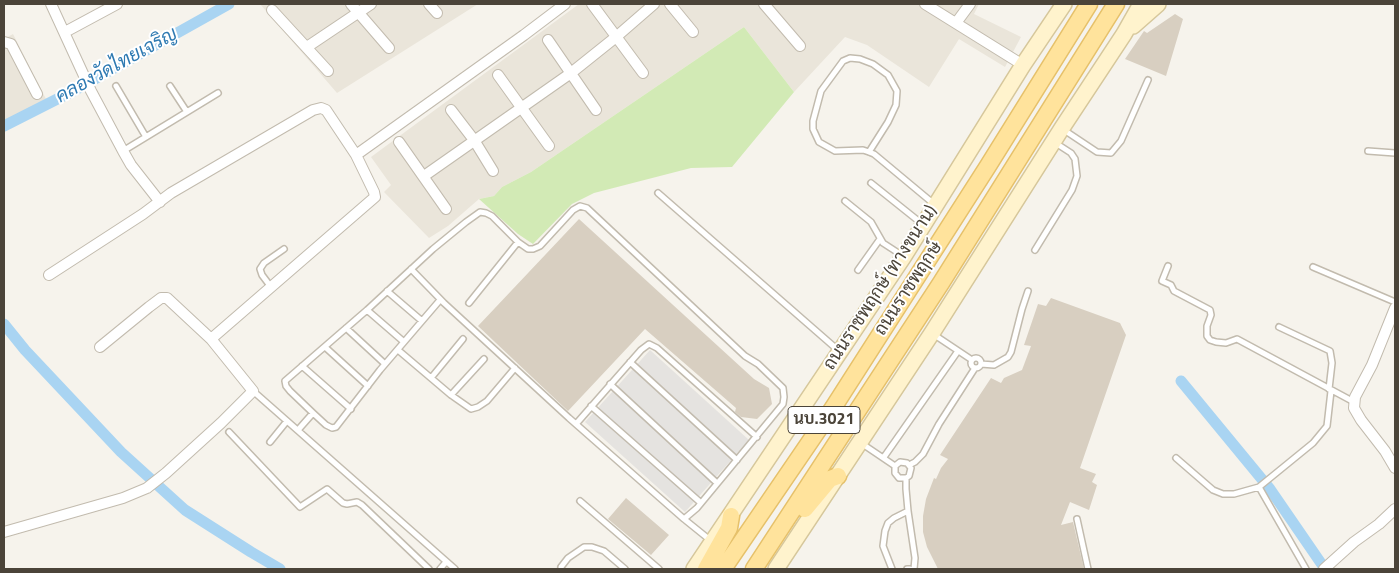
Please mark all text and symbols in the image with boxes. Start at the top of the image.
water label: คลองวัดไทยเจริญ [52,23,182,109]
street label: ถนนราชพฤกษ์ (ทางขนาน) [820,201,942,375]
street label: ถนนราชพฤกษ์ [871,238,947,340]
road number: นบ.3021 [788,406,860,434]

